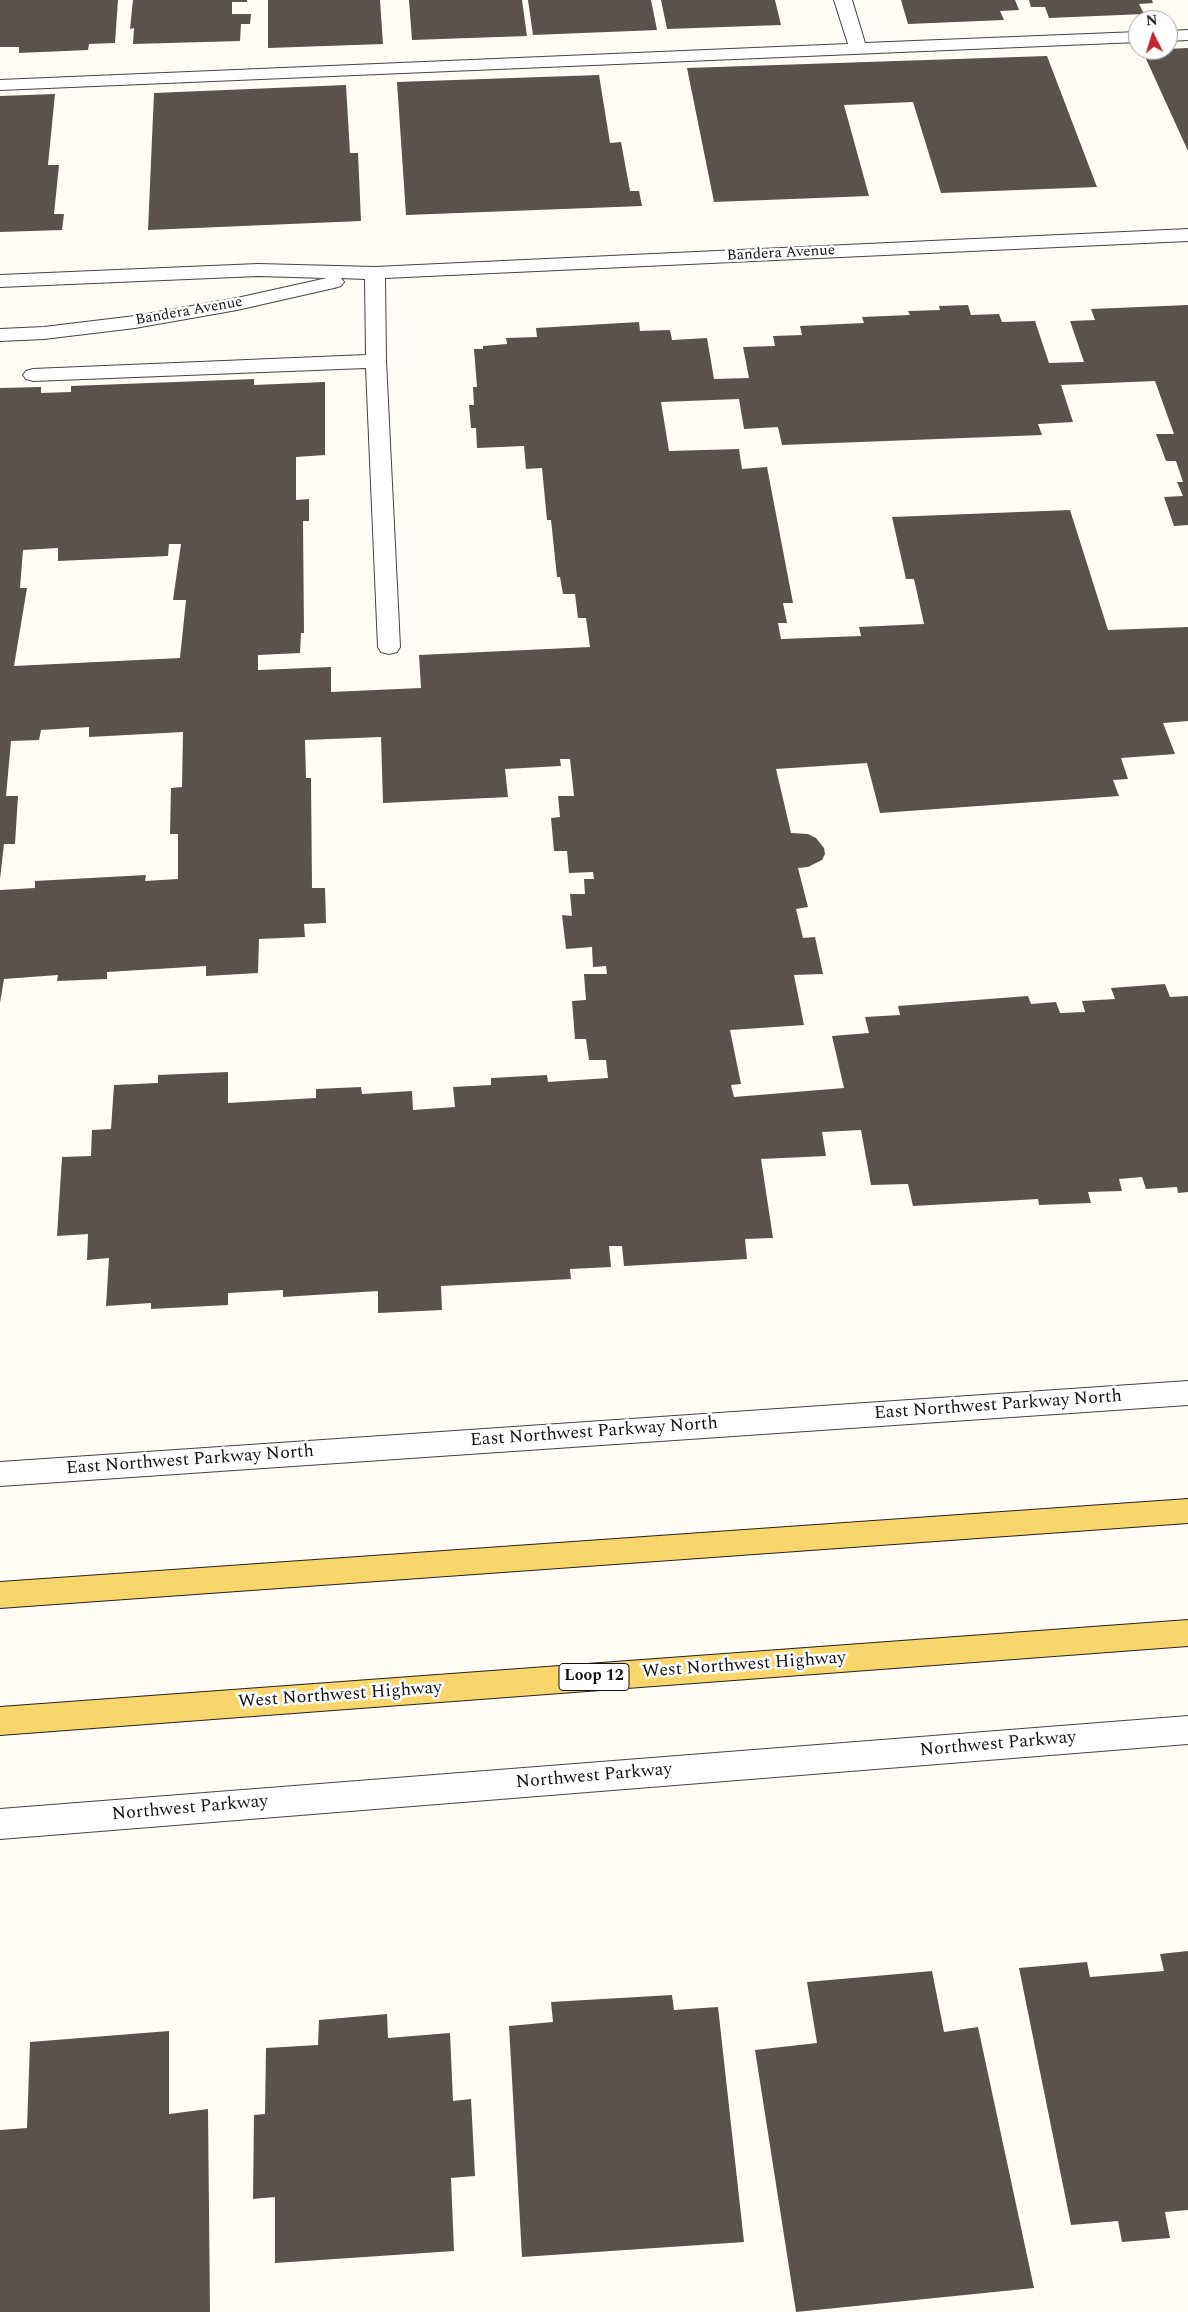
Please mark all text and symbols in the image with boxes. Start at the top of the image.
north arrow [1128,10,1178,60]
text: N [1145,10,1158,32]
street label: Bandera Avenue [726,242,836,266]
street label: Bandera Avenue [134,294,244,330]
street label: East Northwest Parkway North [873,1387,1123,1425]
street label: East Northwest Parkway North [469,1414,719,1452]
street label: East Northwest Parkway North [65,1442,315,1480]
street label: West Northwest Highway [641,1648,847,1684]
road number: Loop 12 [559,1664,629,1690]
street label: West Northwest Highway [237,1678,443,1714]
street label: Northwest Parkway [919,1727,1077,1763]
street label: Northwest Parkway [515,1759,673,1795]
street label: Northwest Parkway [111,1791,269,1827]

